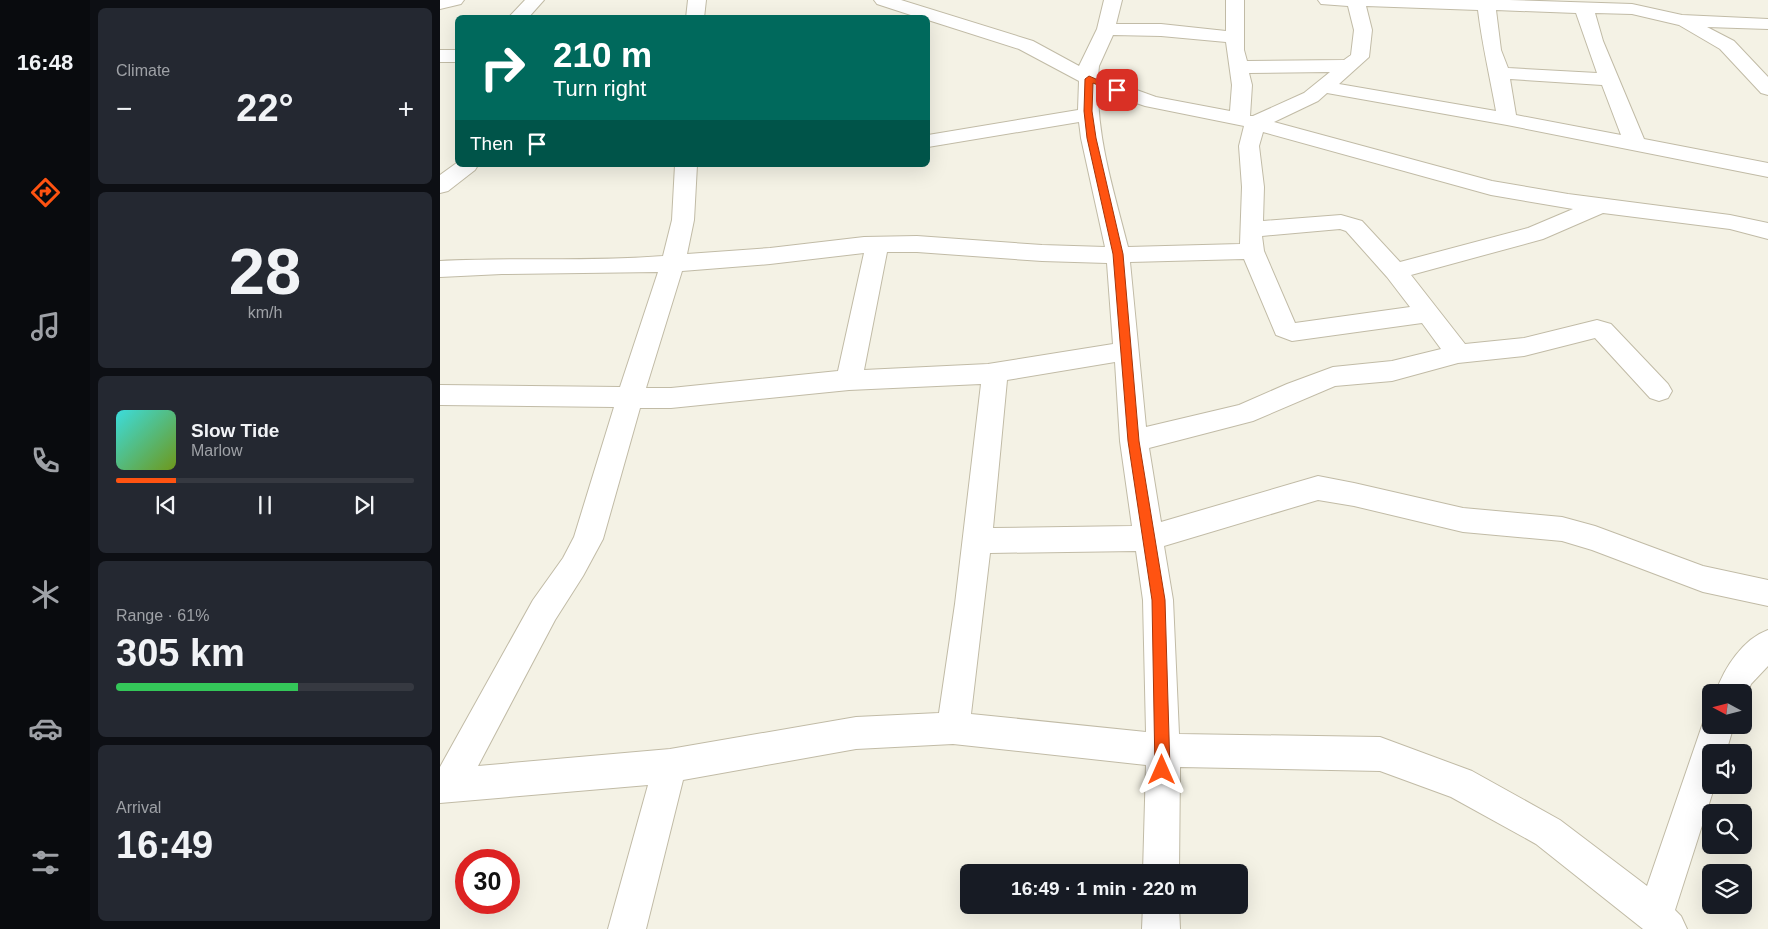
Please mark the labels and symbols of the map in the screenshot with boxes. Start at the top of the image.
pin [1096,69,1138,111]
north arrow [1702,684,1752,734]
position arrow [1135,743,1187,795]
speed limit sign: 30 [455,849,520,914]

